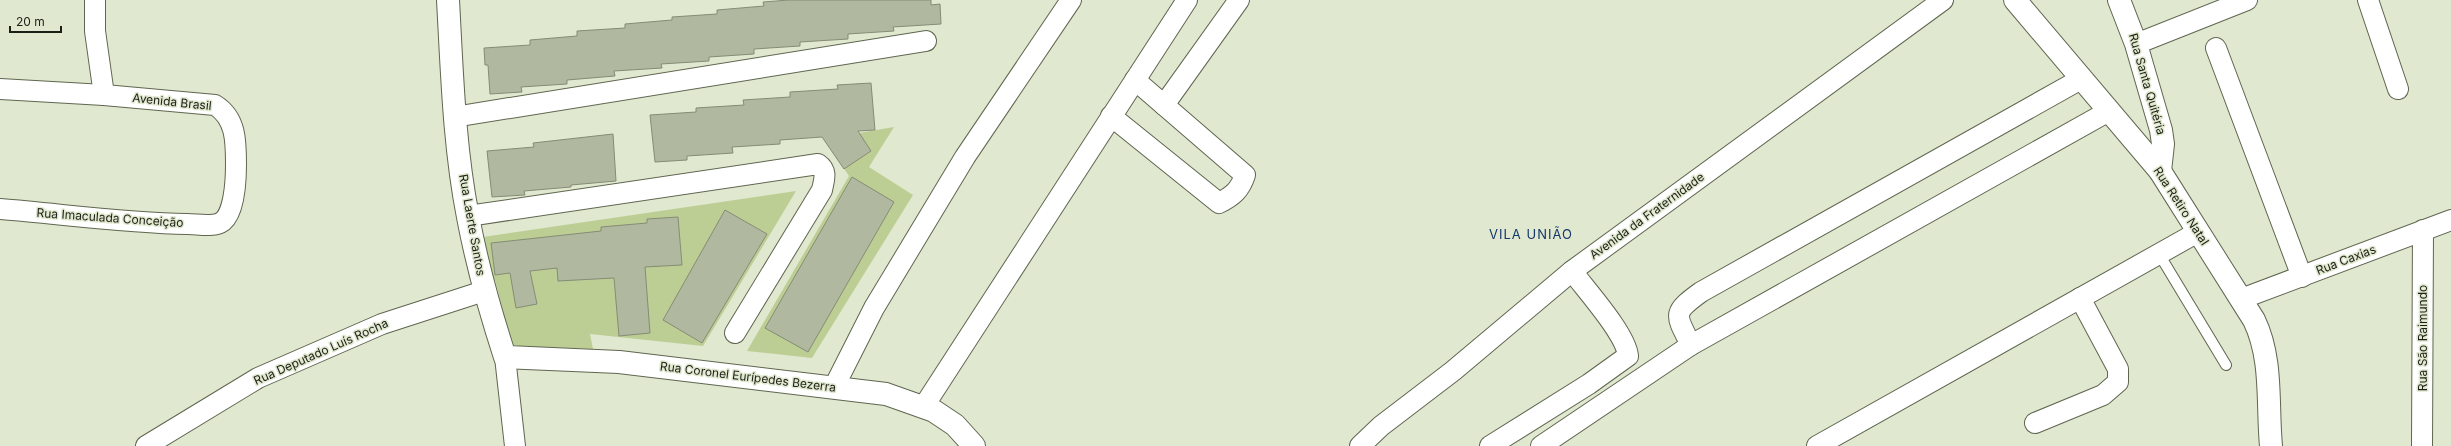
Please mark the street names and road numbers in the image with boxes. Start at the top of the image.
street label: Rua Santa Quitéria [2126,31,2169,136]
street label: Avenida Brasil [132,90,212,113]
street label: Rua Retiro Natal [2150,164,2212,248]
street label: Avenida da Fraternidade [1587,169,1707,262]
street label: Rua Laerte Santos [456,173,489,277]
street label: Rua Imaculada Conceição [36,205,184,230]
street label: Rua Caxias [2314,241,2378,278]
street label: Rua São Raimundo [2415,285,2430,391]
street label: Rua Deputado Luís Rocha [251,315,390,388]
street label: Rua Coronel Eurípedes Bezerra [659,358,837,395]

